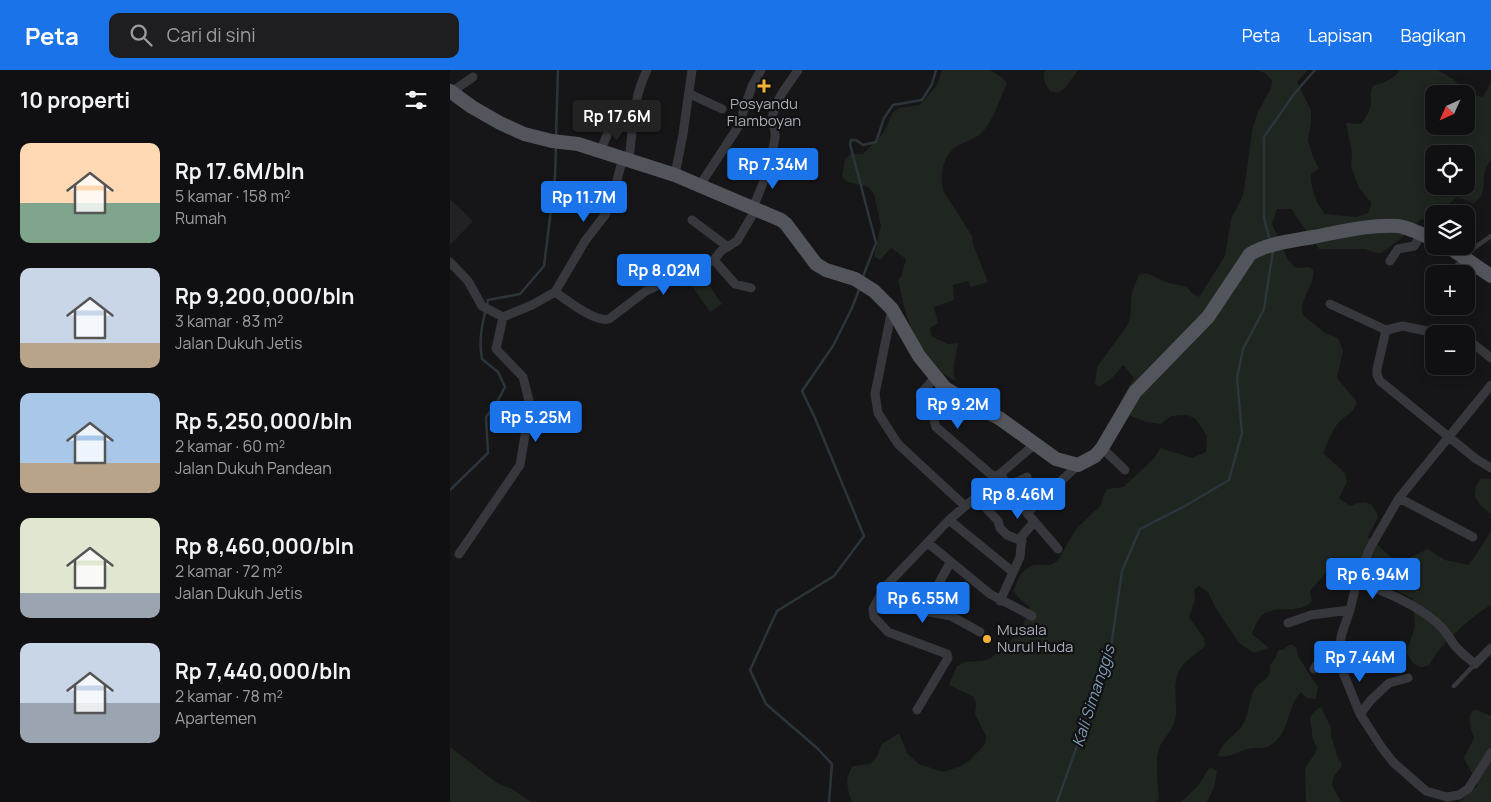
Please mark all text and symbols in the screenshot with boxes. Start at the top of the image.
search box [109,13,459,58]
text: Peta [25,19,79,52]
icon: search [127,21,155,49]
text: Cari di sini [167,22,256,48]
text: Peta [1242,23,1280,47]
text: Lapisan [1308,23,1372,47]
text: Bagikan [1400,23,1466,47]
marker: Posyandu Flamboyan [757,79,771,93]
north arrow [1425,85,1475,135]
map controls [1425,85,1475,375]
text: 10 properti [20,86,130,114]
icon: filters [402,86,430,114]
place label: Posyandu Flamboyan [727,93,801,131]
pin: Rp 17.6M [565,100,669,142]
text: Rp 17.6M [583,105,651,127]
button: locate [1425,145,1475,195]
pin: Rp 7.34M [721,148,825,190]
text: Rp 7.34M [738,153,808,175]
text: Rp 17.6M/bln [175,157,304,185]
icon: home [60,163,120,223]
pin: Rp 11.7M [532,180,636,223]
text: 5 kamar · 158 m² [175,185,290,207]
text: Rp 11.7M [552,186,616,208]
button: layers [1425,205,1475,255]
text: Rumah [175,207,227,229]
pin: Rp 8.02M [612,254,716,296]
text: Rp 8.02M [628,259,700,281]
button: + [1425,265,1475,315]
text: Rp 9,200,000/bln [175,282,354,310]
icon: home [60,288,120,348]
text: 3 kamar · 83 m² [175,310,283,332]
button: − [1425,325,1475,375]
text: Jalan Dukuh Jetis [175,332,302,354]
pin: Rp 9.2M [912,388,1004,430]
text: Rp 9.2M [927,393,989,415]
pin: Rp 5.25M [484,400,588,443]
text: Rp 5.25M [501,406,571,428]
text: Rp 5,250,000/bln [175,407,352,435]
icon: home [60,413,120,473]
text: 2 kamar · 60 m² [175,435,285,457]
text: Jalan Dukuh Pandean [175,457,332,479]
pin: Rp 8.46M [966,478,1070,520]
text: Rp 8.46M [982,483,1054,505]
text: Rp 8,460,000/bln [175,532,354,560]
icon: home [60,538,120,598]
pin: Rp 6.94M [1321,558,1425,600]
text: 2 kamar · 72 m² [175,560,283,582]
text: Rp 6.94M [1337,563,1409,585]
text: Jalan Dukuh Jetis [175,582,302,604]
pin: Rp 6.55M [871,582,975,624]
text: Rp 6.55M [888,587,958,609]
place label: Musala Nurul Huda [997,619,1073,657]
marker: Musala Nurul Huda [981,633,993,645]
pin: Rp 7.44M [1308,640,1412,683]
water label: Kali Simanggis [1066,641,1120,750]
text: Rp 7.44M [1325,646,1395,668]
text: Rp 7,440,000/bln [175,657,351,685]
icon: home [60,663,120,723]
text: 2 kamar · 78 m² [175,685,283,707]
text: Apartemen [175,707,257,729]

